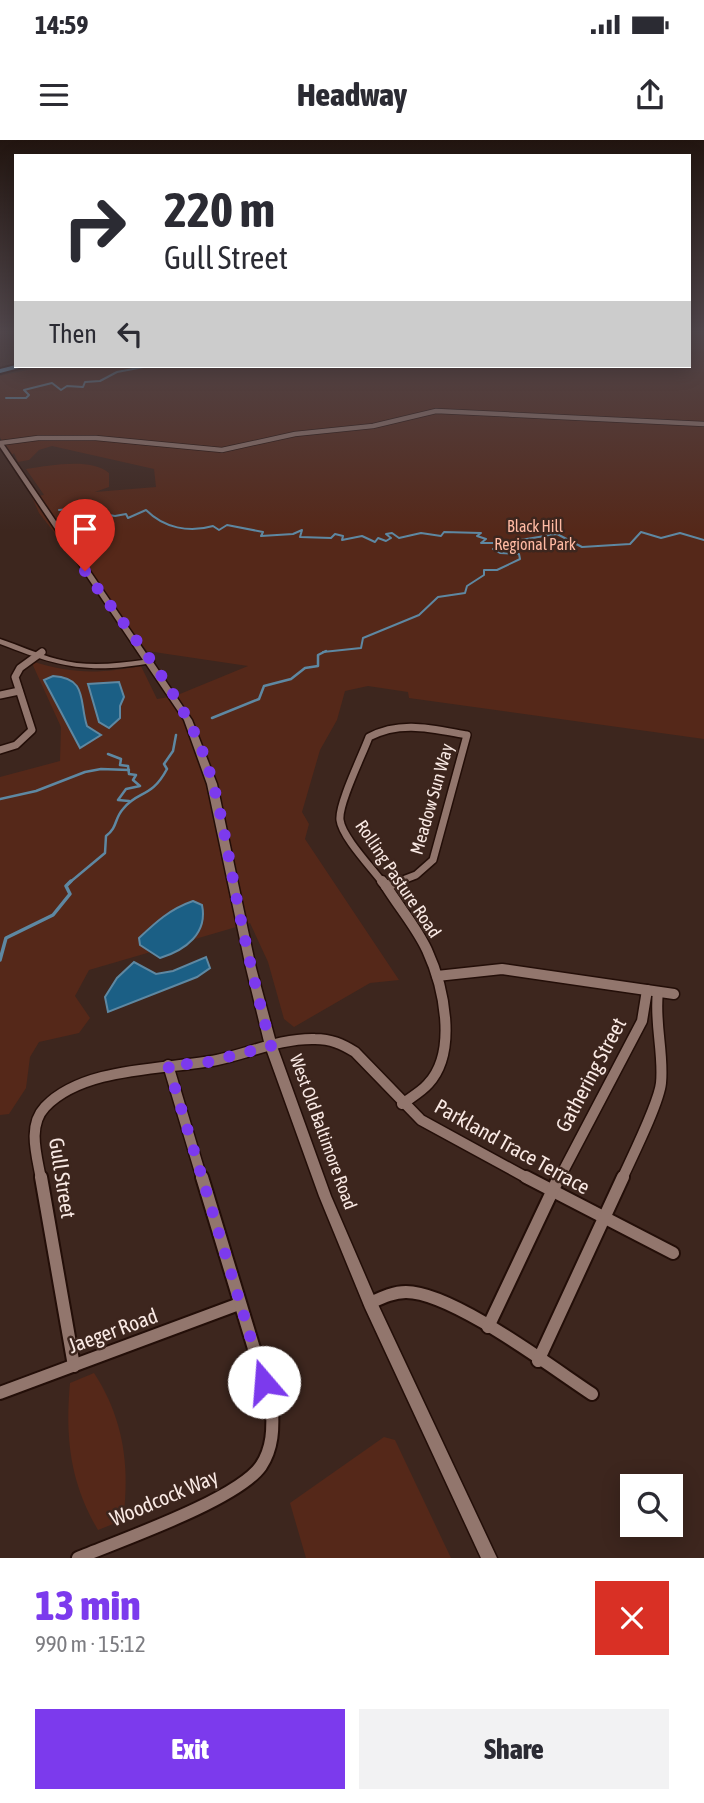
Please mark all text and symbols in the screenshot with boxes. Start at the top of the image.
text: 14:59 [35,10,89,40]
icon: menu [35,76,73,114]
text: Headway [297,76,407,113]
icon: share [631,76,669,114]
text: 220 m [164,181,275,237]
icon: right [49,182,140,273]
text: Gull Street [164,239,288,276]
icon: left [111,315,149,353]
text: Then [49,319,97,349]
pin [55,499,115,571]
icon: arrive [66,510,104,548]
park label: Black Hill Regional Park [494,517,576,554]
street label: Meadow Sun Way [406,741,457,857]
street label: Rolling Pasture Road [351,816,446,942]
street label: Gathering Street [550,1013,630,1136]
street label: West Old Baltimore Road [286,1051,361,1212]
street label: Parkland Trace Terrace [431,1094,594,1199]
street label: Gull Street [45,1136,81,1220]
street label: Jaeger Road [65,1303,161,1357]
position arrow [227,1345,301,1419]
street label: Woodcock Way [106,1463,221,1531]
map controls [620,1474,683,1537]
button: search [620,1474,683,1537]
text: 13 min [35,1581,141,1629]
button: close [595,1581,669,1655]
text: 990 m · 15:12 [35,1631,146,1657]
button: Exit [35,1709,345,1789]
button: Share [359,1709,669,1789]

